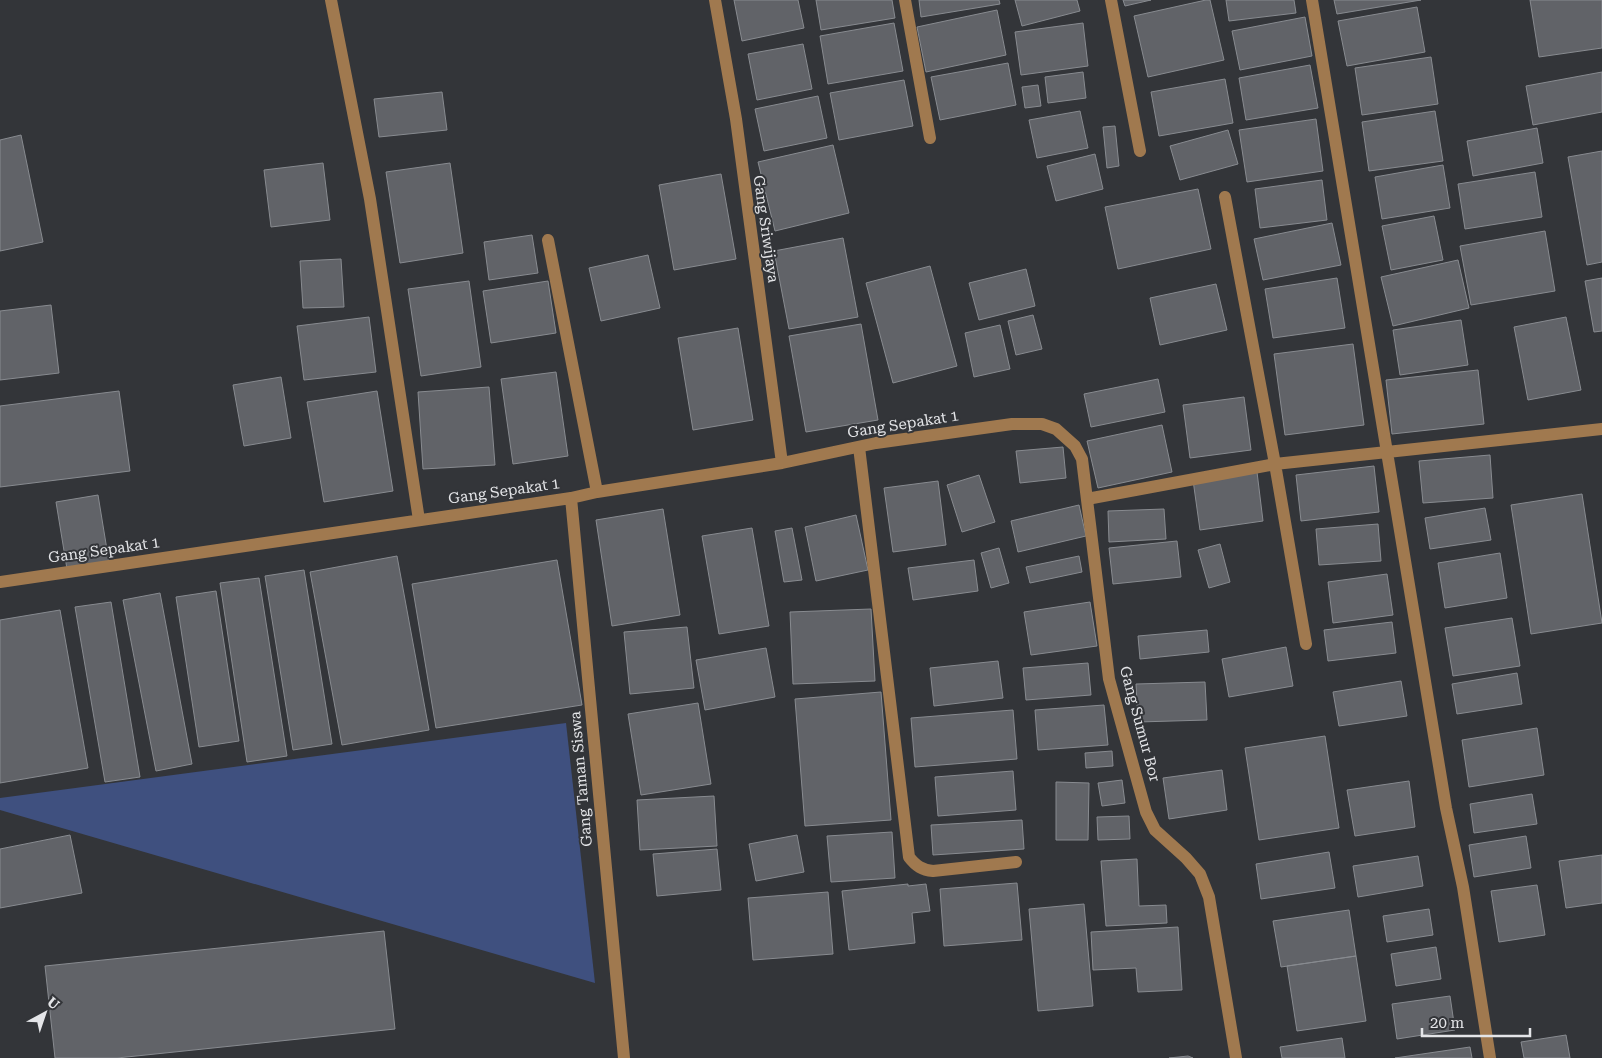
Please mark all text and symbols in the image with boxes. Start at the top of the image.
street label: Gang Sriwijaya [750,174,782,284]
street label: Gang Sepakat 1 [846,406,960,442]
street label: Gang Sepakat 1 [447,474,561,508]
street label: Gang Sepakat 1 [47,533,161,567]
street label: Gang Sumur Bor [1116,664,1164,784]
street label: Gang Taman Siswa [566,710,596,848]
north arrow [20,988,70,1038]
text: U [44,993,63,1013]
scale bar [1422,1006,1530,1038]
text: 20 m [1430,1014,1465,1032]

